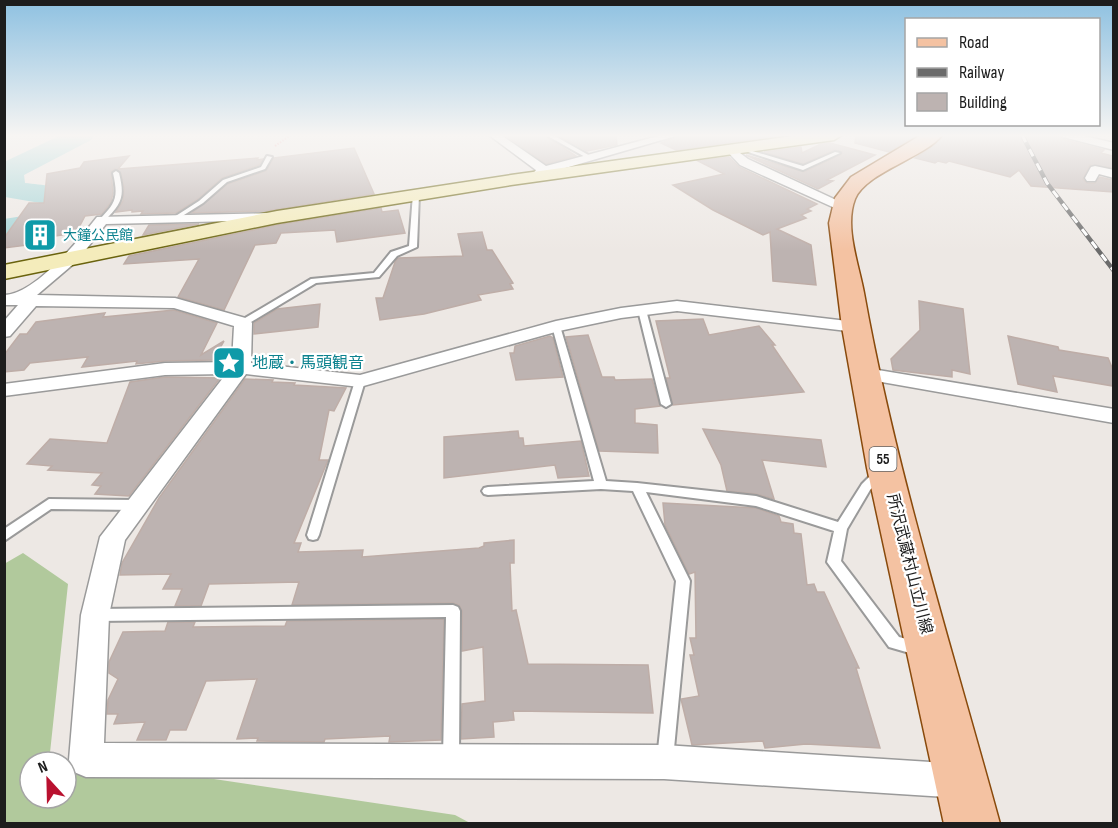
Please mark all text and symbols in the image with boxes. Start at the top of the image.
legend [905,18,1100,126]
text: Road [959,32,989,53]
text: Railway [959,62,1004,83]
text: Building [959,92,1007,113]
building icon: 大鐘公民館 [22,217,58,253]
place label: 大鐘公民館 [63,227,133,244]
place icon: 地蔵・馬頭観音 [211,345,247,381]
place label: 地蔵・馬頭観音 [252,354,364,373]
road number: 55 [870,447,896,471]
street label: 所沢武蔵村山立川線 [882,492,936,636]
north arrow [18,750,78,810]
text: N [35,757,50,778]

